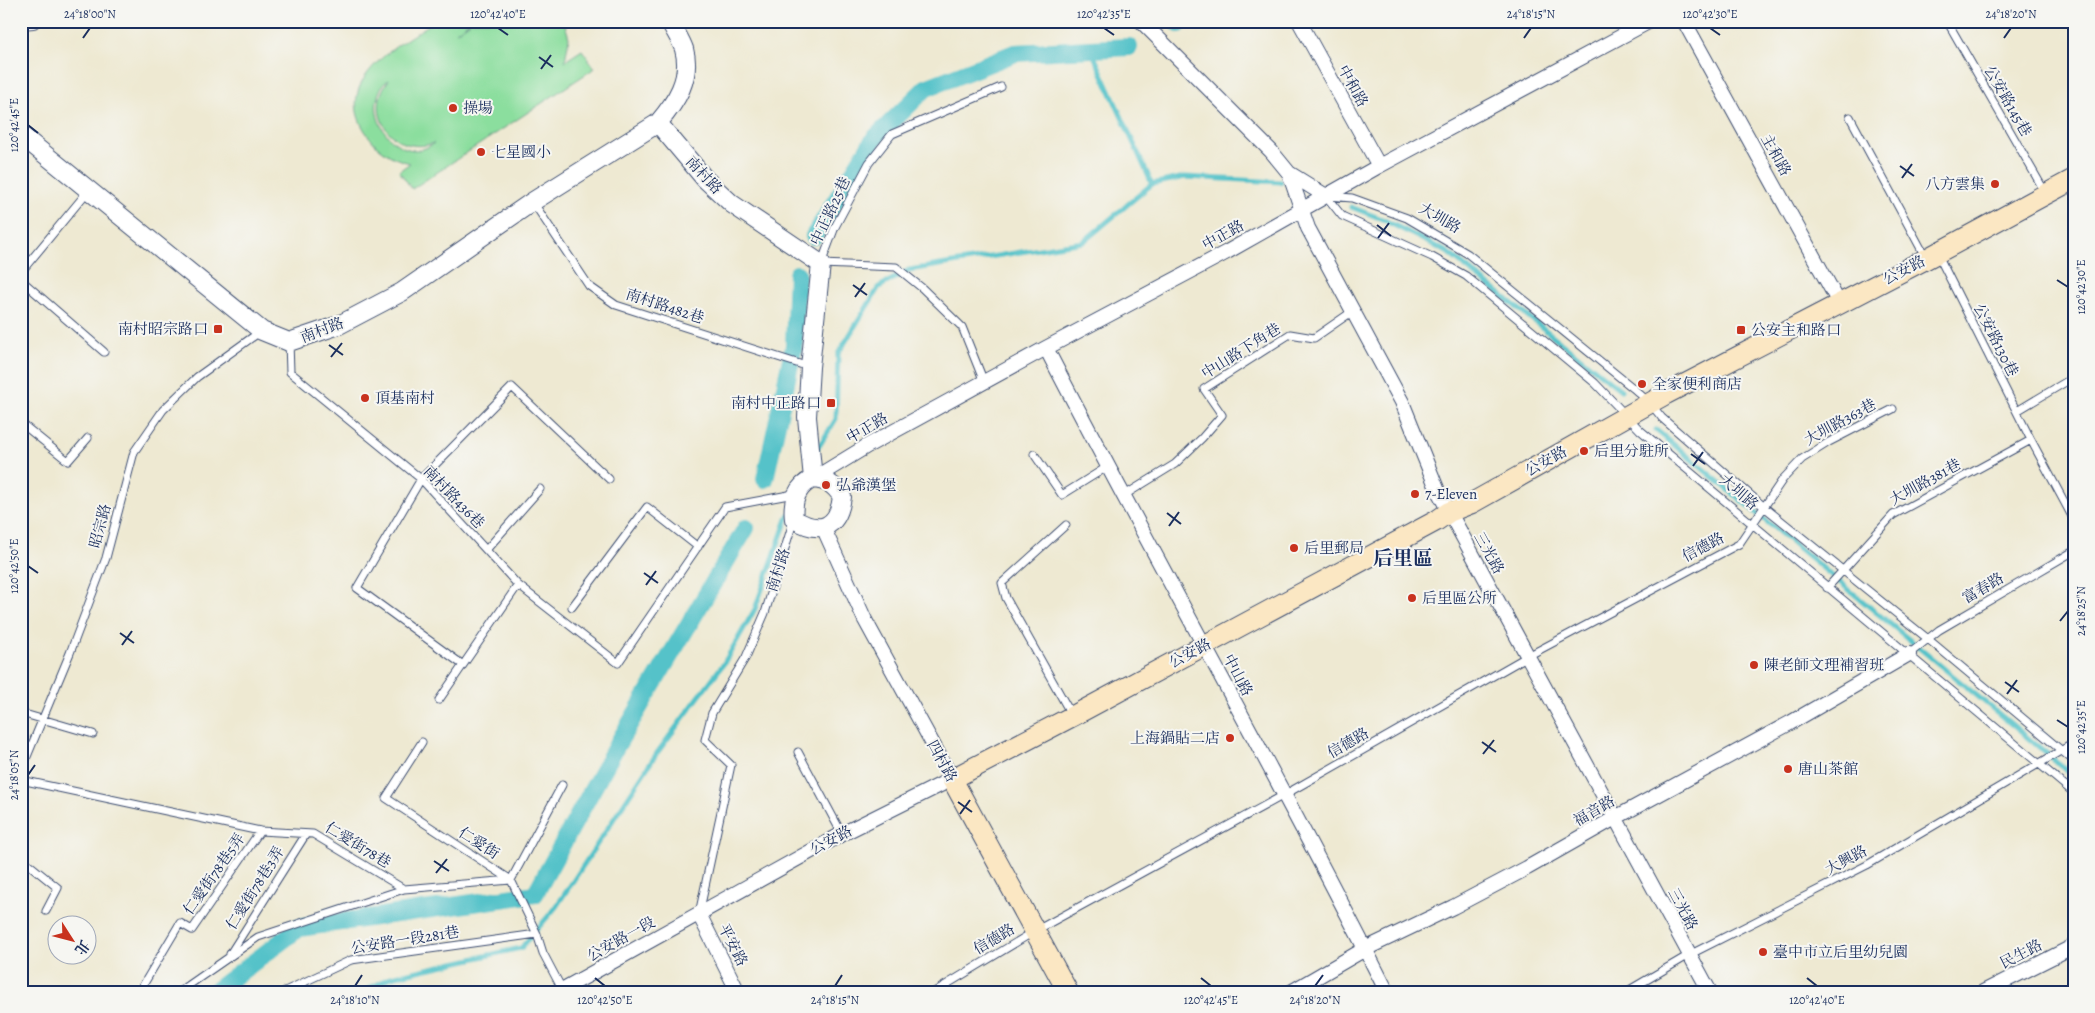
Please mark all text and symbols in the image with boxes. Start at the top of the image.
text: 24°18'00"N [64,6,116,22]
text: 120°42'40"E [470,6,526,22]
text: 120°42'35"E [1077,6,1131,22]
text: 24°18'15"N [1507,6,1556,22]
text: 120°42'30"E [1682,6,1738,22]
text: 24°18'20"N [1985,6,2037,22]
street label: 中和路 [1333,61,1373,111]
street label: 公安路145巷 [1980,62,2036,140]
text: 120°42'45"E [6,98,22,152]
place label: 操場 [463,98,493,118]
marker: 操場 [447,102,459,114]
street label: 主和路 [1756,130,1796,180]
place label: 七星國小 [491,142,551,162]
marker: 七星國小 [475,146,487,158]
street label: 南村路 [681,152,727,198]
street label: 中正路25巷 [805,173,855,249]
place label: 八方雲集 [1925,174,1985,194]
marker: 八方雲集 [1989,178,2001,190]
street label: 大圳路 [1416,198,1464,238]
street label: 中正路 [1198,215,1248,255]
street label: 公安路 [1879,251,1929,289]
text: 120°42'30"E [2073,259,2089,315]
street label: 南村路482巷 [623,284,707,328]
street label: 公安路130巷 [1969,300,2023,380]
street label: 南村路 [297,313,347,347]
place label: 南村昭宗路口 [118,319,208,339]
street label: 中山路下角巷 [1198,319,1284,383]
place label: 公安主和路口 [1751,320,1841,340]
marker: 南村昭宗路口 [212,323,224,335]
marker: 公安主和路口 [1735,324,1747,336]
place label: 全家便利商店 [1652,374,1742,394]
marker: 全家便利商店 [1636,378,1648,390]
place label: 頂基南村 [375,388,435,408]
marker: 頂基南村 [359,392,371,404]
place label: 南村中正路口 [731,393,821,413]
street label: 大圳路363巷 [1800,394,1880,450]
marker: 南村中正路口 [825,397,837,409]
street label: 中正路 [843,408,891,448]
street label: 公安路 [1521,441,1571,481]
place label: 后里分駐所 [1594,441,1669,461]
marker: 后里分駐所 [1578,445,1590,457]
street label: 大圳路381巷 [1886,454,1964,510]
street label: 南村路436巷 [419,461,489,533]
street label: 大圳路 [1715,470,1763,514]
place label: 弘爺漢堡 [836,475,896,495]
marker: 弘爺漢堡 [820,479,832,491]
place label: 7-Eleven [1425,484,1477,504]
marker: 7-Eleven [1409,488,1421,500]
street label: 昭宗路 [85,502,115,550]
street label: 三光路 [1469,528,1509,578]
street label: 信德路 [1678,528,1728,566]
text: 120°42'50"E [6,538,22,594]
place label: 后里郵局 [1304,538,1364,558]
marker: 后里郵局 [1288,542,1300,554]
district label: 后里區 [1373,545,1433,572]
street label: 南村路 [762,546,794,594]
street label: 富春路 [1959,568,2007,608]
text: 24°18'25"N [2073,586,2089,636]
place label: 后里區公所 [1422,588,1497,608]
marker: 后里區公所 [1406,592,1418,604]
street label: 公安路 [1165,634,1215,672]
street label: 中山路 [1219,650,1257,700]
place label: 陳老師文理補習班 [1764,655,1884,675]
marker: 陳老師文理補習班 [1748,659,1760,671]
text: 120°42'35"E [2073,700,2089,754]
street label: 信德路 [1324,723,1372,763]
place label: 上海鍋貼二店 [1130,728,1220,748]
marker: 上海鍋貼二店 [1224,732,1236,744]
street label: 四村路 [922,736,962,786]
text: 24°18'05"N [6,749,22,800]
place label: 唐山茶館 [1798,759,1858,779]
marker: 唐山茶館 [1782,763,1794,775]
street label: 福音路 [1570,791,1618,831]
street label: 仁愛街78巷 [321,817,395,873]
street label: 公安路 [806,821,856,859]
street label: 仁愛街 [455,822,503,864]
street label: 仁愛街78巷5弄 [179,829,249,919]
street label: 大興路 [1821,841,1871,879]
street label: 仁愛街78巷3弄 [221,842,289,934]
street label: 三光路 [1664,884,1702,934]
street label: 公安路一段 [583,912,659,966]
north arrow [48,916,98,966]
street label: 信德路 [970,919,1018,959]
street label: 平安路 [714,920,752,970]
street label: 公安路一段281巷 [349,922,461,958]
street label: 民生路 [1996,935,2046,973]
text: 北 [70,936,94,959]
place label: 臺中市立后里幼兒園 [1773,942,1908,962]
marker: 臺中市立后里幼兒園 [1757,946,1769,958]
text: 24°18'10"N [330,992,380,1008]
text: 120°42'50"E [577,992,633,1008]
text: 24°18'15"N [811,992,860,1008]
text: 120°42'45"E [1184,992,1238,1008]
text: 24°18'20"N [1289,992,1341,1008]
text: 120°42'40"E [1789,992,1845,1008]

